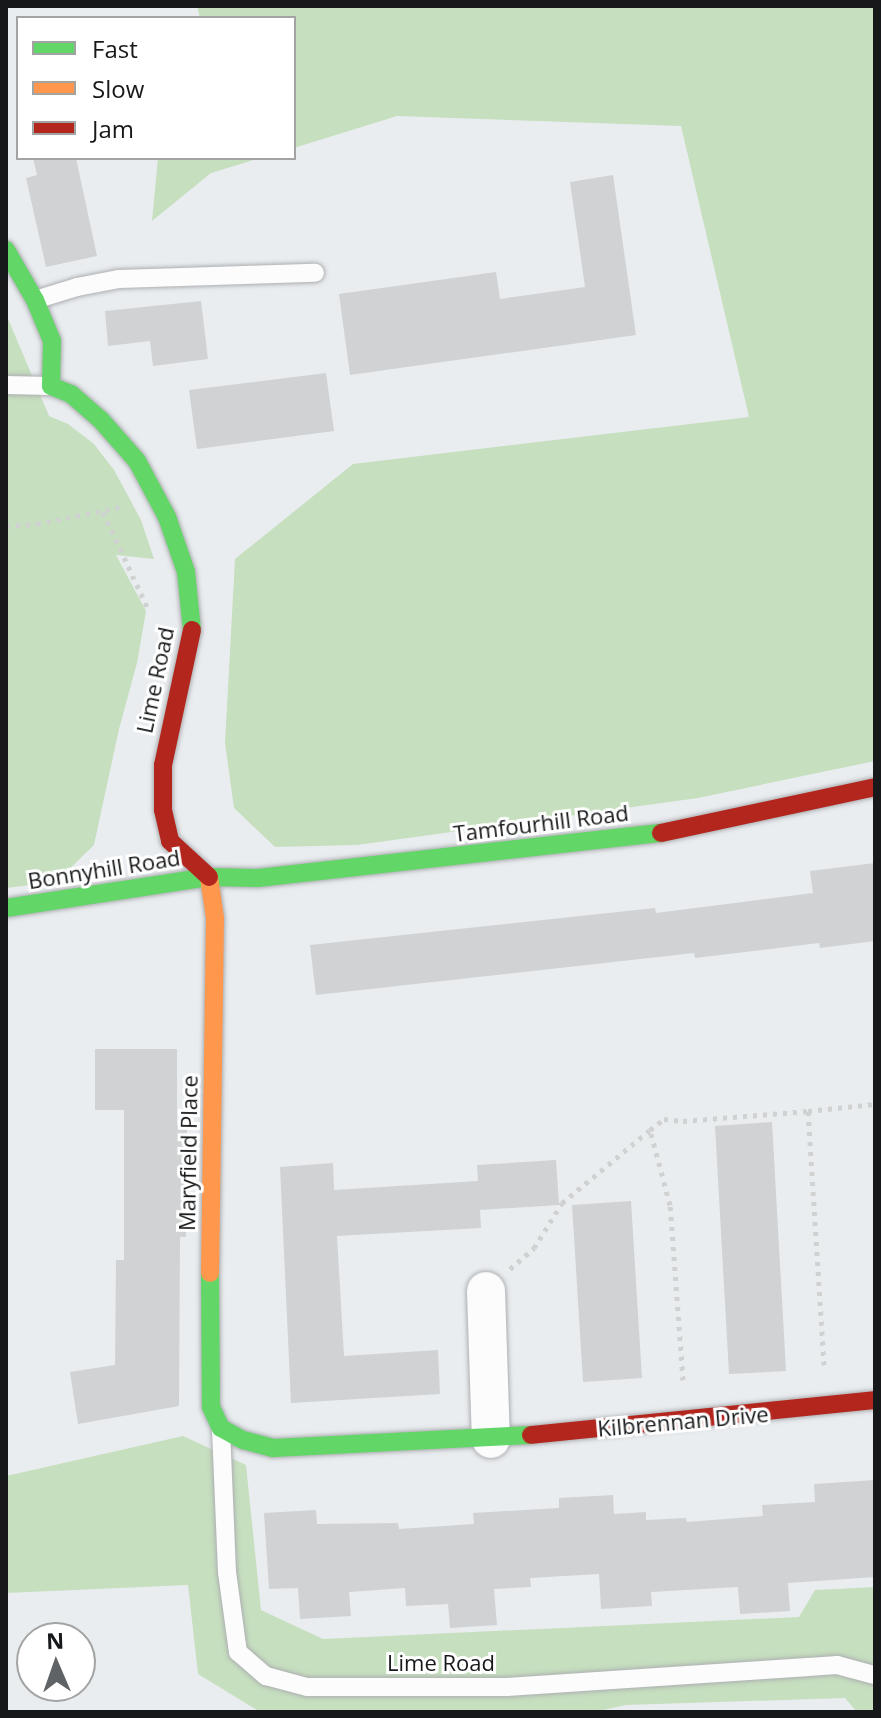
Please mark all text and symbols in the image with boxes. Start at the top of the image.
legend [16,16,296,160]
text: Fast [92,32,138,65]
text: Slow [92,72,144,105]
text: Jam [92,112,134,145]
street label: Lime Road [131,624,179,736]
street label: Tamfourhill Road [452,799,630,847]
street label: Bonnyhill Road [26,844,182,894]
street label: Maryfield Place [173,1075,203,1231]
street label: Kilbrennan Drive [596,1400,770,1442]
north arrow [16,1622,96,1702]
text: N [46,1625,65,1655]
street label: Lime Road [387,1650,495,1676]

